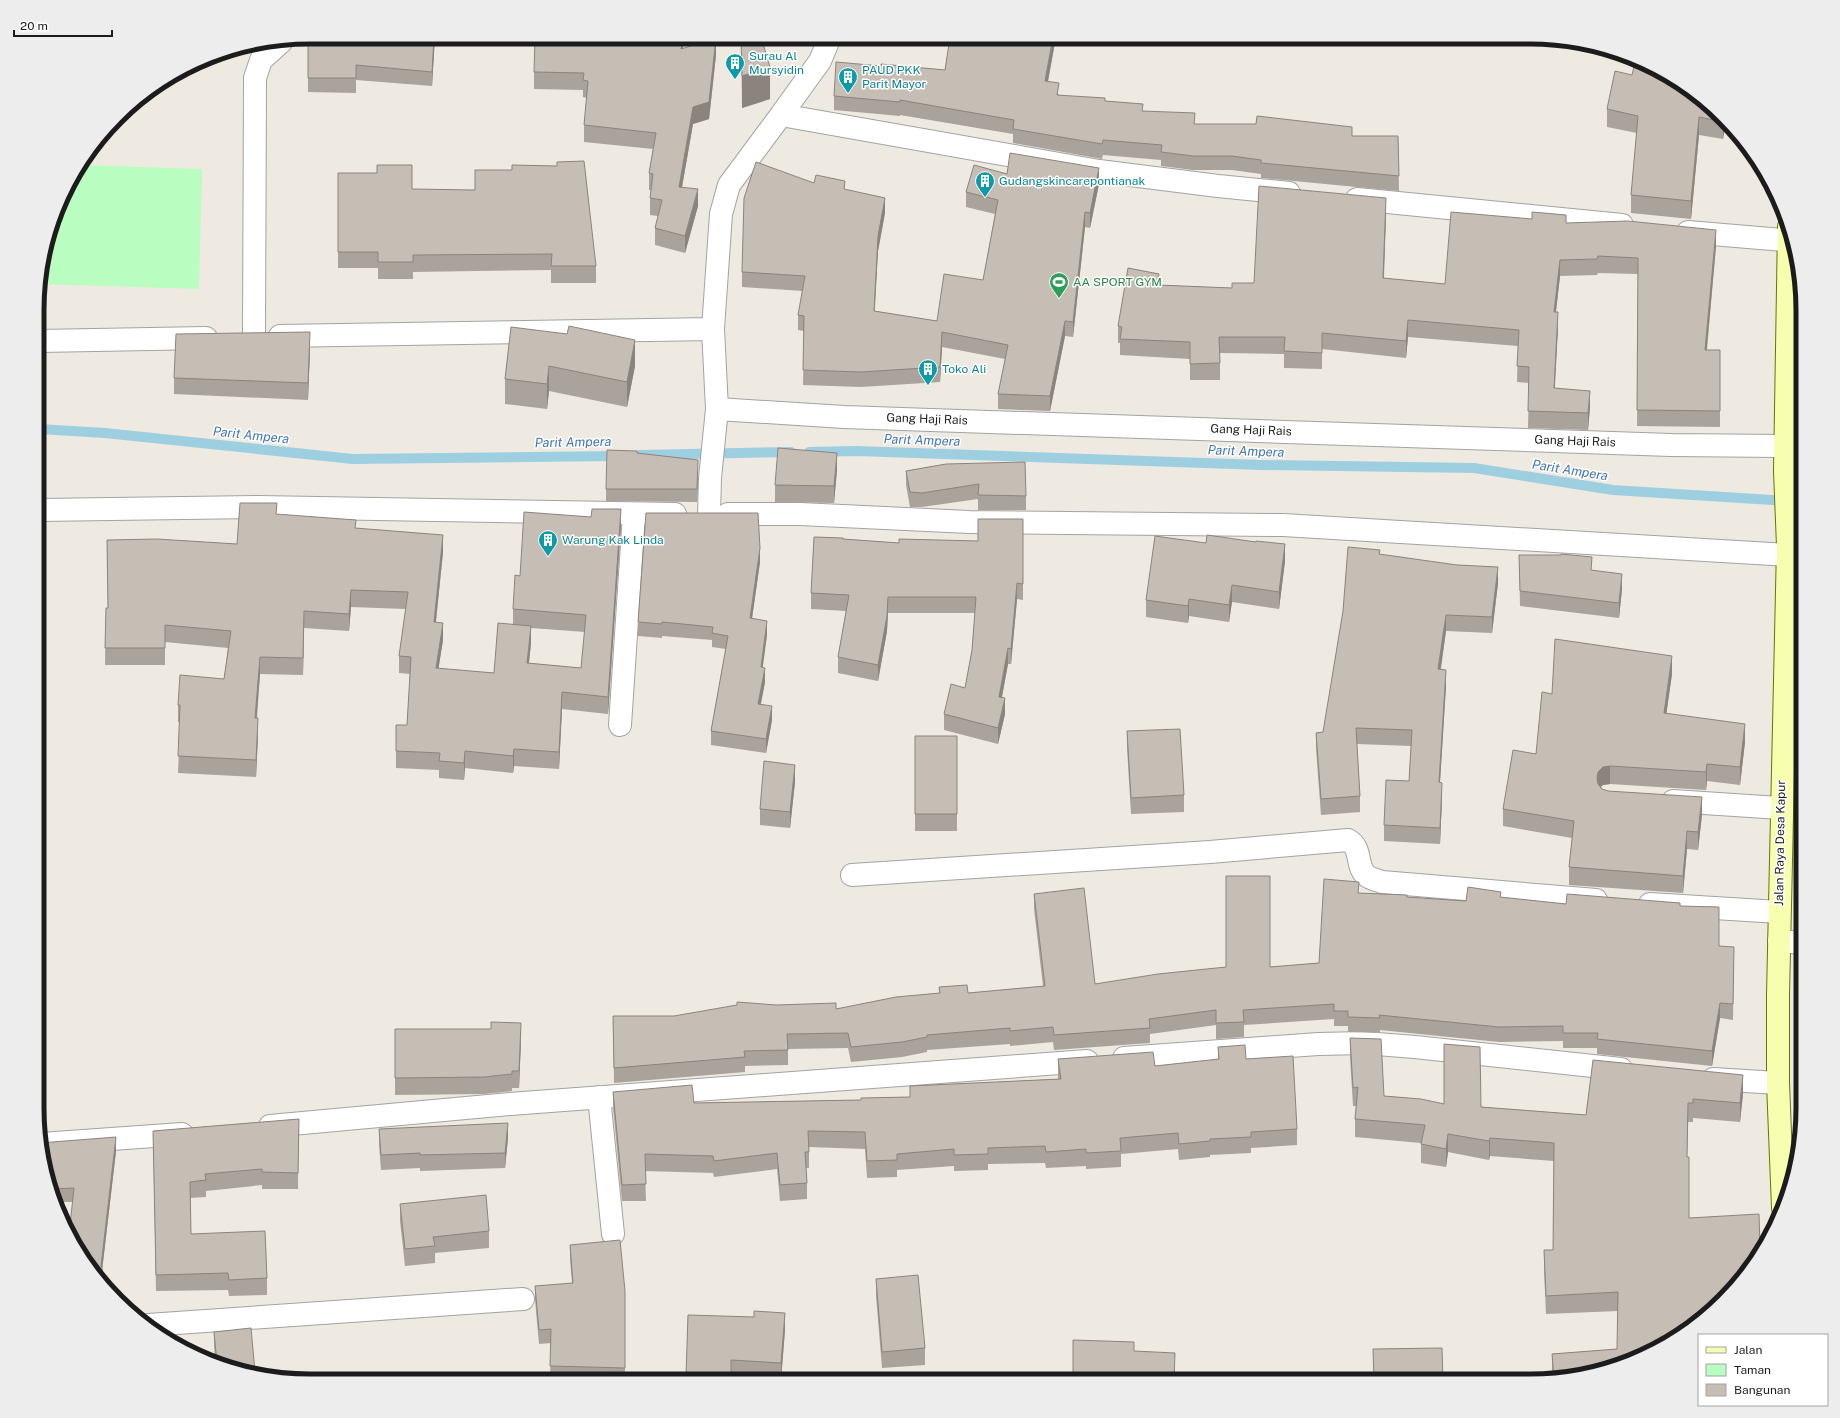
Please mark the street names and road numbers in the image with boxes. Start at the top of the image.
street label: Gang Haji Rais [886,411,968,427]
street label: Gang Haji Rais [1210,422,1292,438]
street label: Gang Haji Rais [1534,433,1616,449]
street label: Jalan Raya Desa Kapur [1772,780,1788,906]

